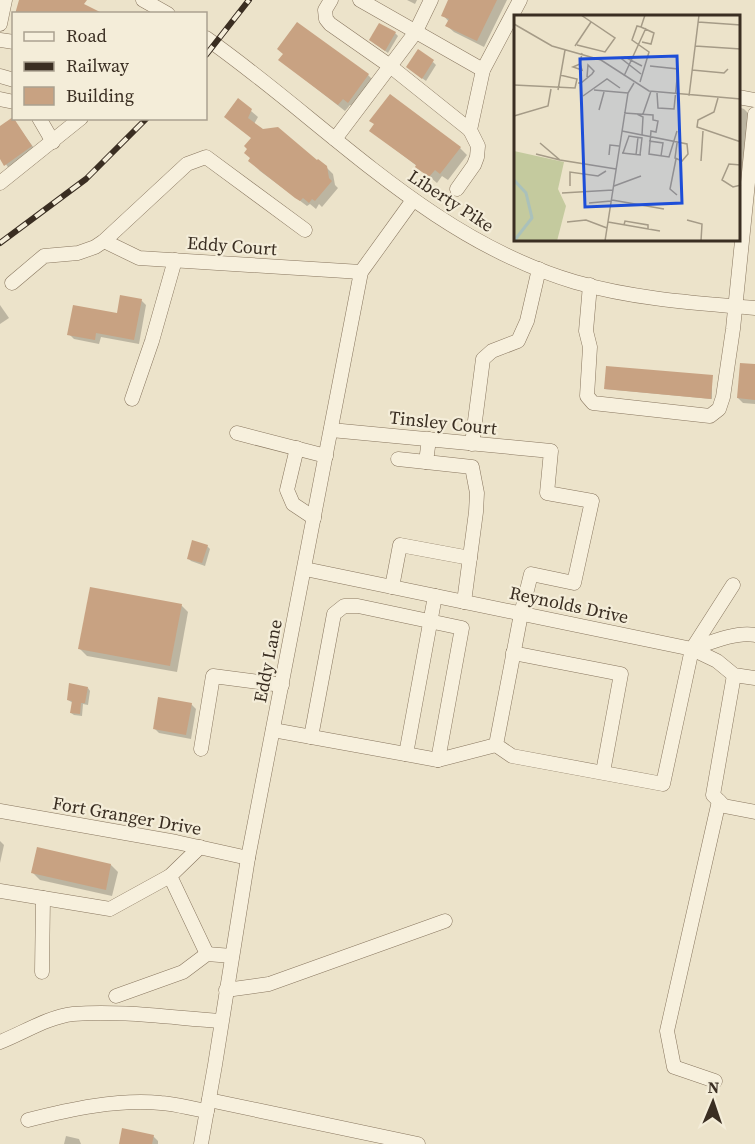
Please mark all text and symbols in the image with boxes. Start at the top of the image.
legend [12,12,207,120]
inset map [514,15,740,242]
text: Road [66,23,107,48]
text: Railway [66,53,130,78]
text: Building [66,83,134,108]
street label: Liberty Pike [404,163,499,238]
street label: Eddy Court [186,230,278,261]
street label: Tinsley Court [388,404,498,441]
street label: Reynolds Drive [507,580,631,629]
street label: Eddy Lane [247,617,288,705]
street label: Fort Granger Drive [51,790,204,841]
north arrow [683,1072,743,1132]
text: N [707,1076,720,1098]

